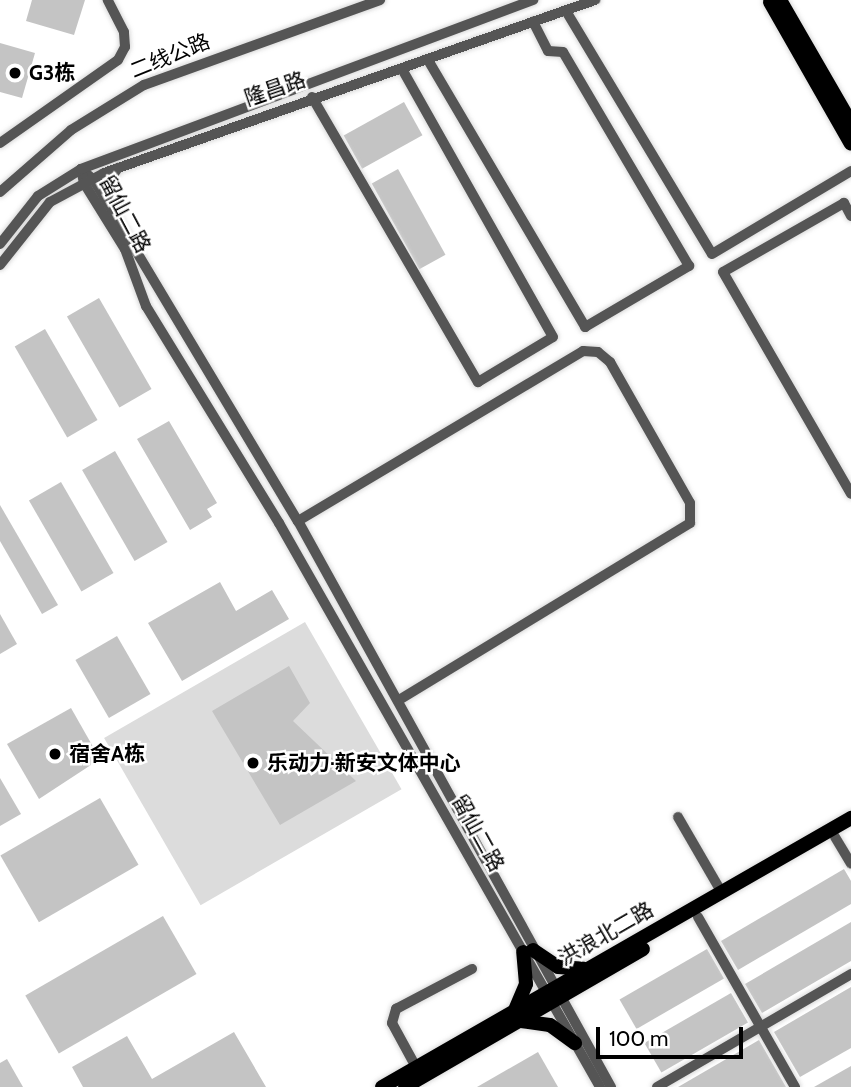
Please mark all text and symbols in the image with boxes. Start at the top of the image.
street label: 二线公路 [126,29,214,83]
place label: G3栋 [29,60,75,86]
marker: G3栋 [7,65,23,81]
street label: 隆昌路 [241,67,309,111]
street label: 留仙二路 [94,171,156,257]
place label: 宿舍A栋 [69,741,145,767]
marker: 宿舍A栋 [47,746,63,762]
place label: 乐动力·新安文体中心 [267,750,461,776]
marker: 乐动力·新安文体中心 [245,755,261,771]
street label: 留仙二路 [447,790,509,876]
street label: 洪浪北二路 [554,897,658,971]
scale bar [599,1014,746,1058]
text: 100 m [609,1026,668,1051]

